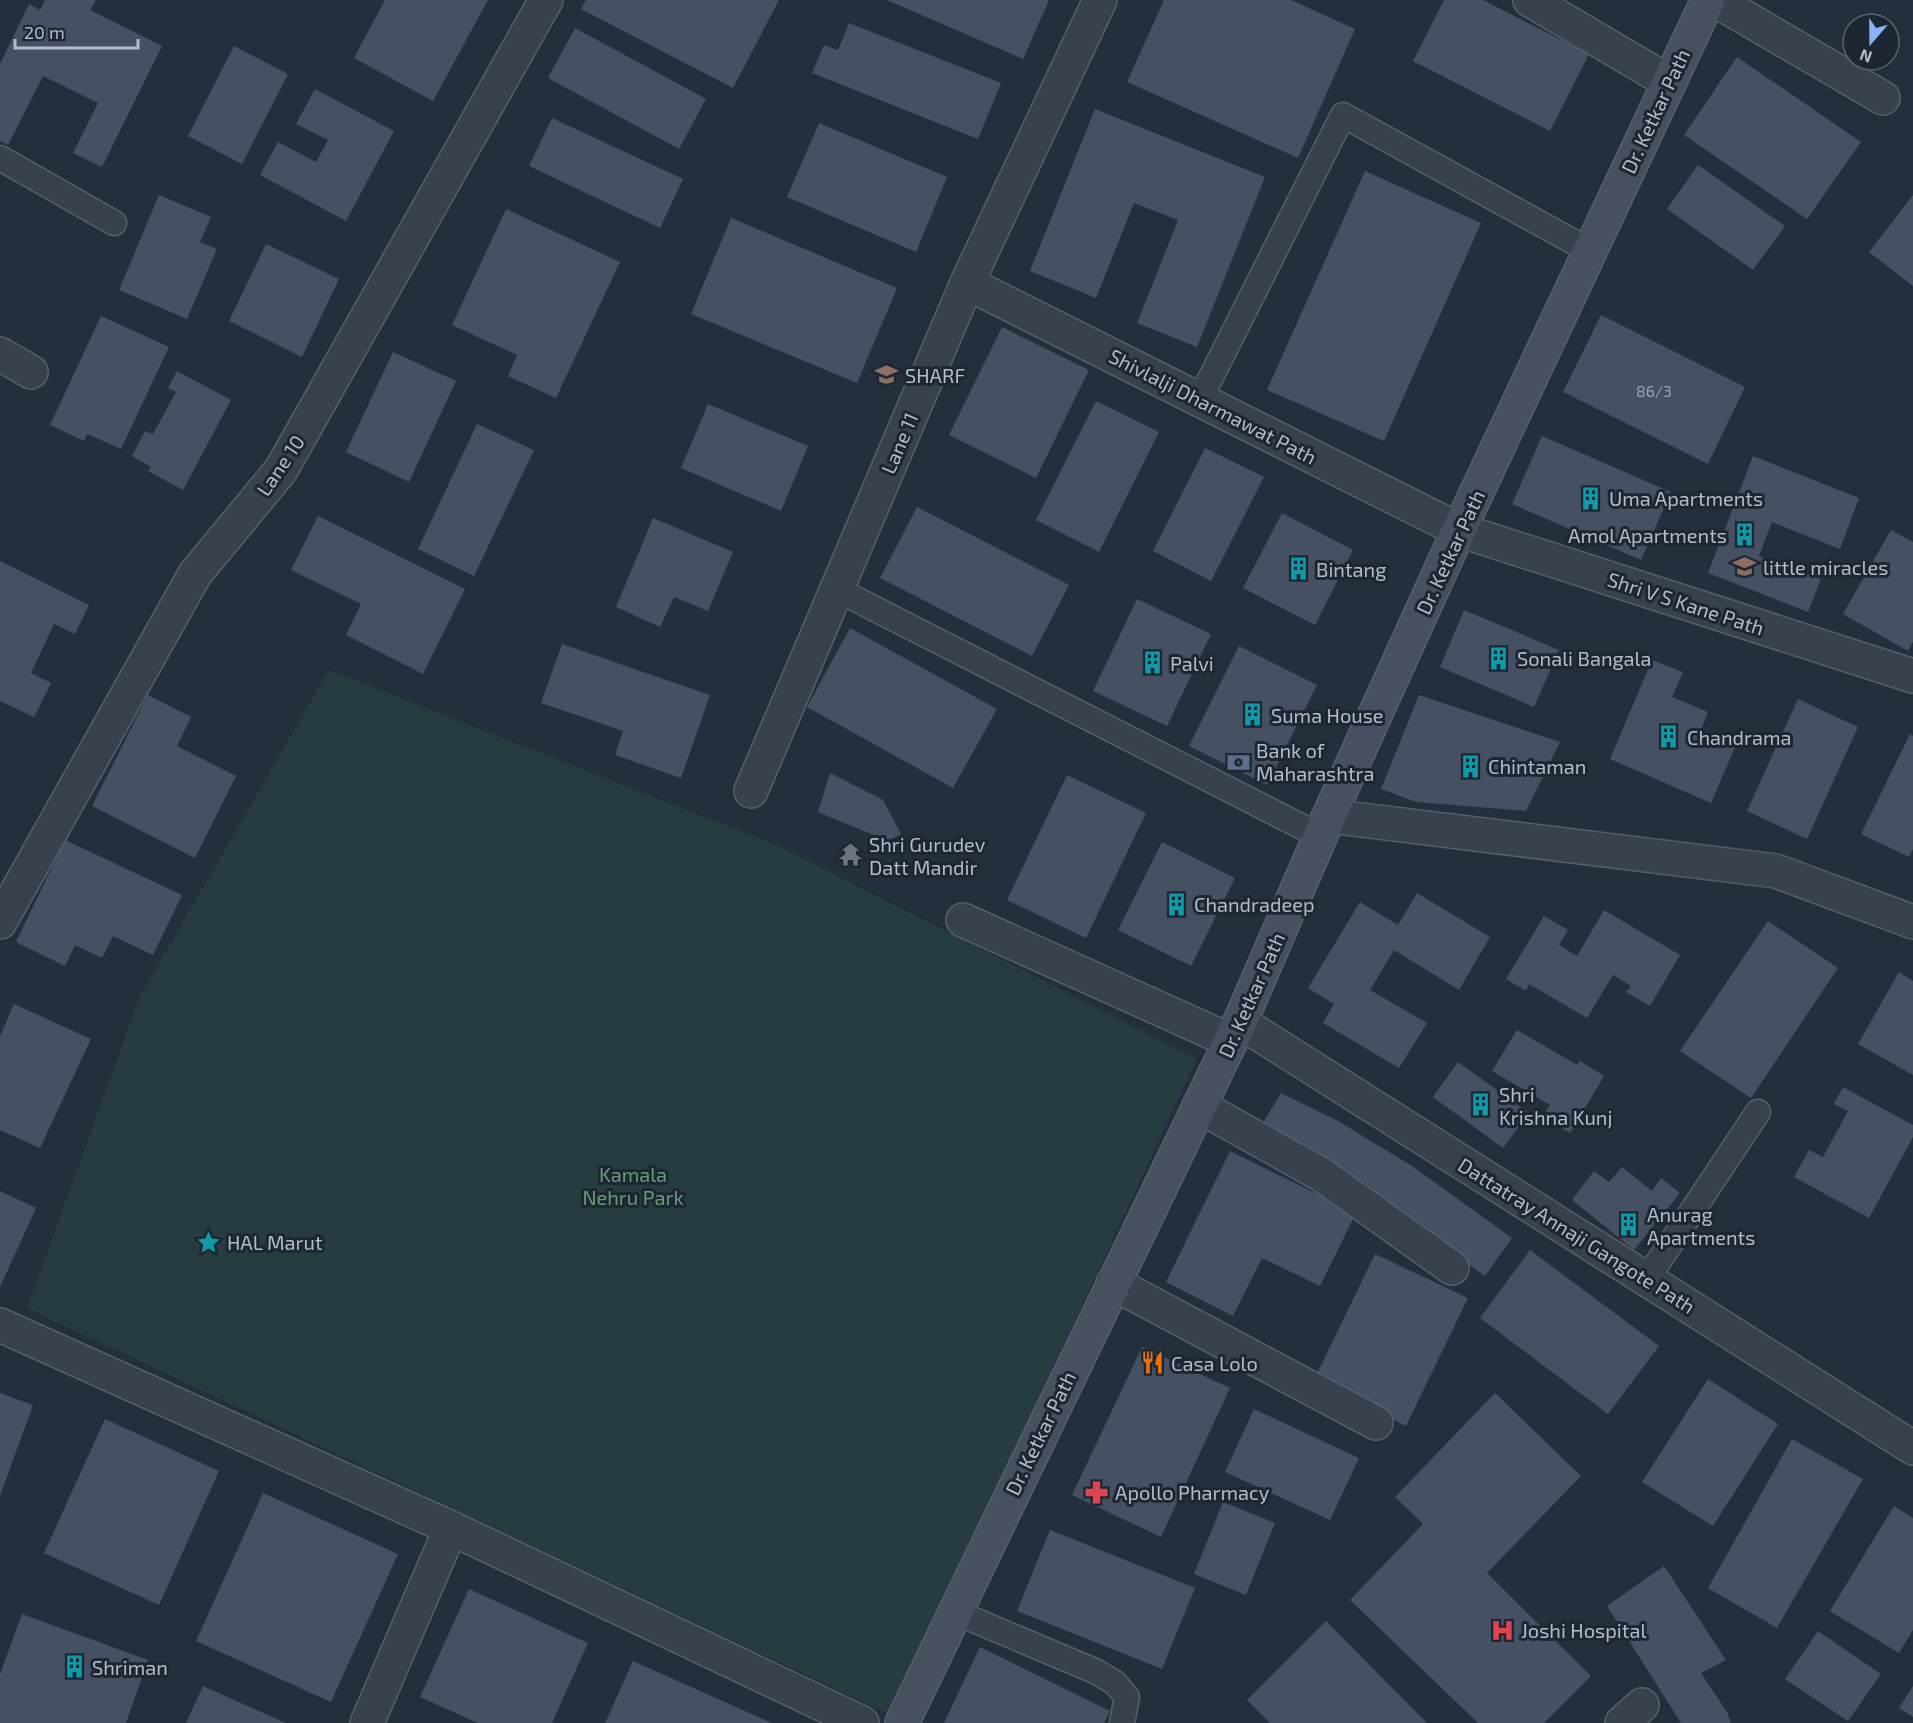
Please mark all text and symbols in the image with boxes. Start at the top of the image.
scale bar [15,12,138,50]
north arrow [1841,12,1901,72]
text: 20 m [24,21,65,43]
street label: Dr. Ketkar Path [1616,45,1694,177]
text: N [1857,46,1874,67]
street label: Shivlalji Dharmawat Path [1105,343,1321,469]
school or university icon: SHARF [874,362,900,388]
place label: SHARF [905,363,965,387]
house number: 86/3 [1636,381,1672,400]
street label: Lane 11 [875,409,923,477]
street label: Lane 10 [251,430,309,500]
building icon: Uma Apartments [1578,485,1604,511]
street label: Dr. Ketkar Path [1411,486,1489,618]
place label: Uma Apartments [1609,486,1763,510]
building icon: Amol Apartments [1732,522,1758,548]
place label: Amol Apartments [1568,523,1727,547]
school or university icon: little miracles [1732,554,1758,580]
place label: little miracles [1763,555,1888,579]
building icon: Bintang [1285,556,1311,582]
place label: Bintang [1316,557,1386,581]
street label: Shri V S Kane Path [1605,566,1767,640]
building icon: Sonali Bangala [1486,645,1512,671]
place label: Sonali Bangala [1517,646,1652,670]
building icon: Palvi [1139,650,1165,676]
place label: Palvi [1170,651,1214,675]
building icon: Suma House [1240,702,1266,728]
place label: Suma House [1271,703,1384,727]
building icon: Chandrama [1656,724,1682,750]
place label: Chandrama [1687,725,1792,749]
place label: Bank of Maharashtra [1256,738,1375,785]
bank icon: Bank of Maharashtra [1225,749,1251,775]
building icon: Chintaman [1457,753,1483,779]
place label: Chintaman [1488,754,1586,778]
place label: Shri Gurudev Datt Mandir [869,832,986,879]
temple icon: Shri Gurudev Datt Mandir [838,842,864,868]
building icon: Chandradeep [1163,891,1189,917]
place label: Chandradeep [1194,892,1315,916]
street label: Dr. Ketkar Path [1213,929,1289,1061]
place label: Shri Krishna Kunj [1499,1082,1612,1129]
building icon: Shri Krishna Kunj [1468,1092,1494,1118]
street label: Dattatray Annaji Gangote Path [1454,1152,1700,1318]
park label: Kamala Nehru Park [582,1162,684,1209]
place label: Anurag Apartments [1647,1202,1755,1249]
building icon: Anurag Apartments [1616,1212,1642,1238]
place icon: HAL Marut [196,1229,222,1255]
place label: HAL Marut [227,1230,323,1254]
restaurant icon: Casa Lolo [1140,1350,1166,1376]
place label: Casa Lolo [1171,1351,1258,1375]
street label: Dr. Ketkar Path [1000,1367,1080,1499]
pharmacy icon: Apollo Pharmacy [1084,1479,1110,1505]
place label: Apollo Pharmacy [1115,1480,1270,1504]
hospital icon: Joshi Hospital [1490,1617,1516,1643]
place label: Joshi Hospital [1521,1618,1646,1642]
building icon: Shriman [61,1654,87,1680]
place label: Shriman [92,1655,168,1679]

